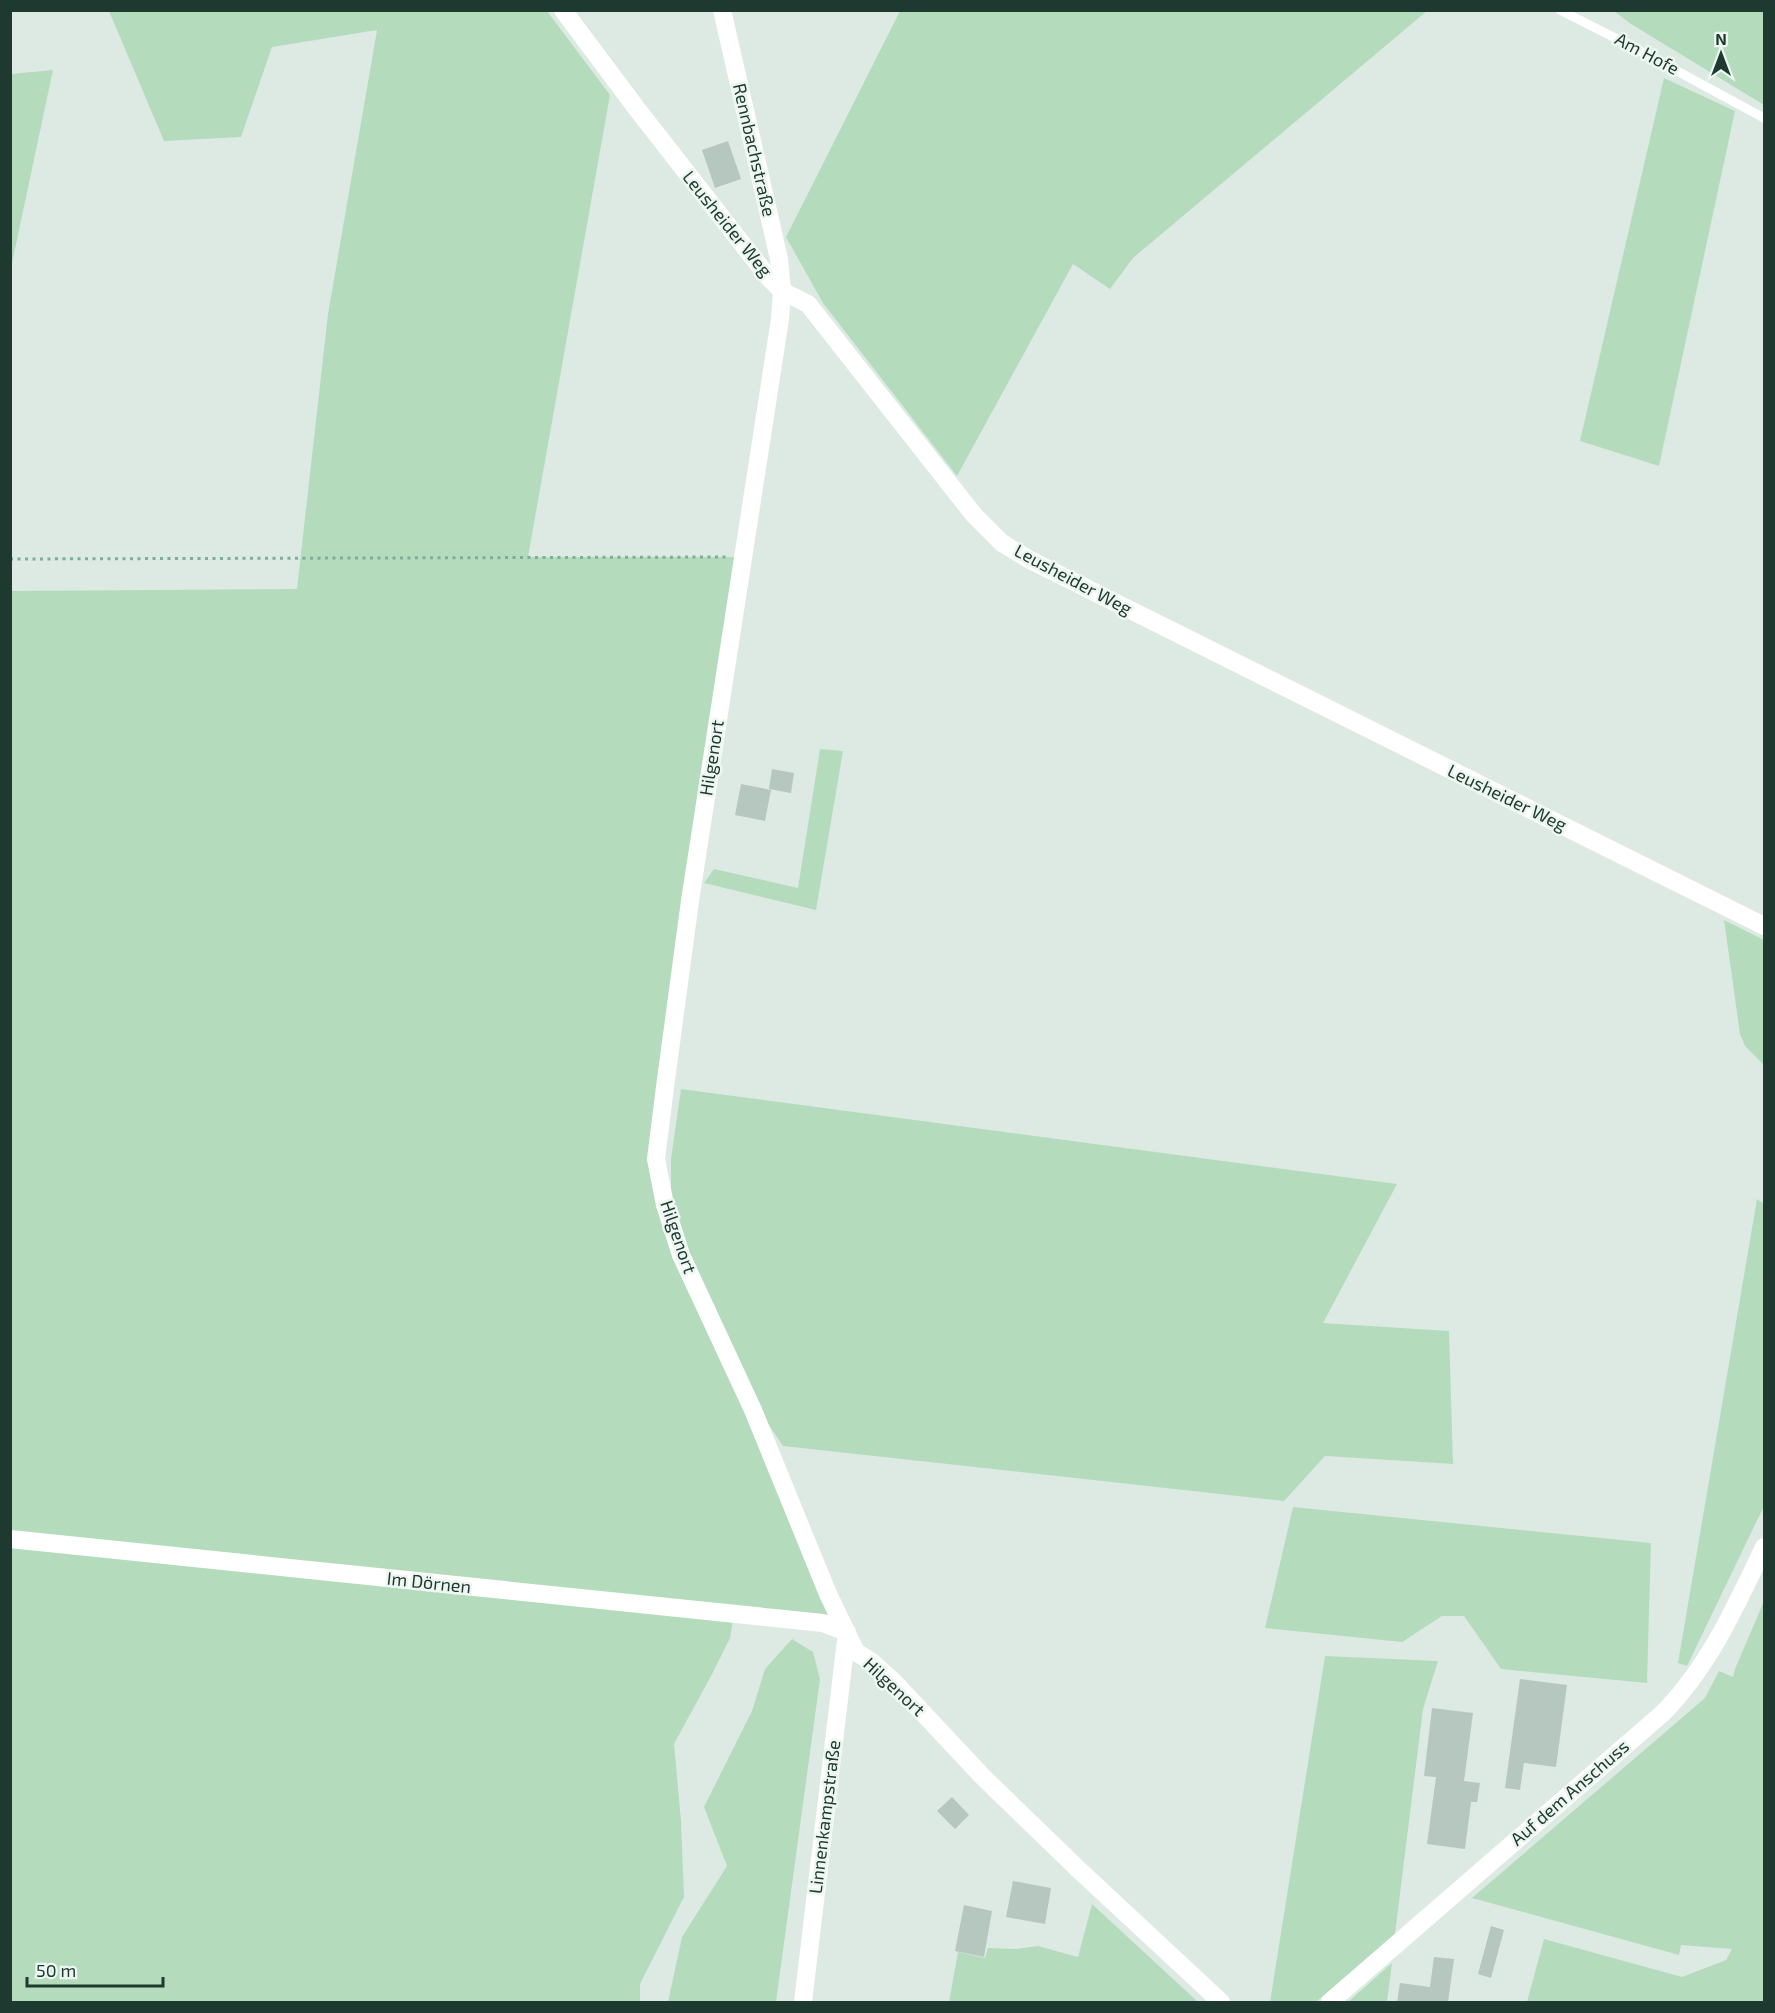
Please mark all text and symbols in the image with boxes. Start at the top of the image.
north arrow [1691,24,1751,84]
street label: Am Hofe [1612,27,1683,79]
text: N [1715,29,1727,48]
street label: Rennbachstraße [729,81,781,218]
street label: Leusheider Weg [678,166,777,281]
street label: Leusheider Weg [1011,539,1136,619]
street label: Hilgenort [694,718,728,797]
street label: Leusheider Weg [1444,759,1571,835]
street label: Hilgenort [656,1197,702,1276]
street label: Im Dörnen [386,1567,472,1597]
street label: Hilgenort [859,1652,930,1720]
street label: Auf dem Anschuss [1506,1735,1633,1850]
street label: Linnenkampstraße [804,1739,844,1895]
scale bar [27,1950,164,1988]
text: 50 m [36,1959,76,1981]

